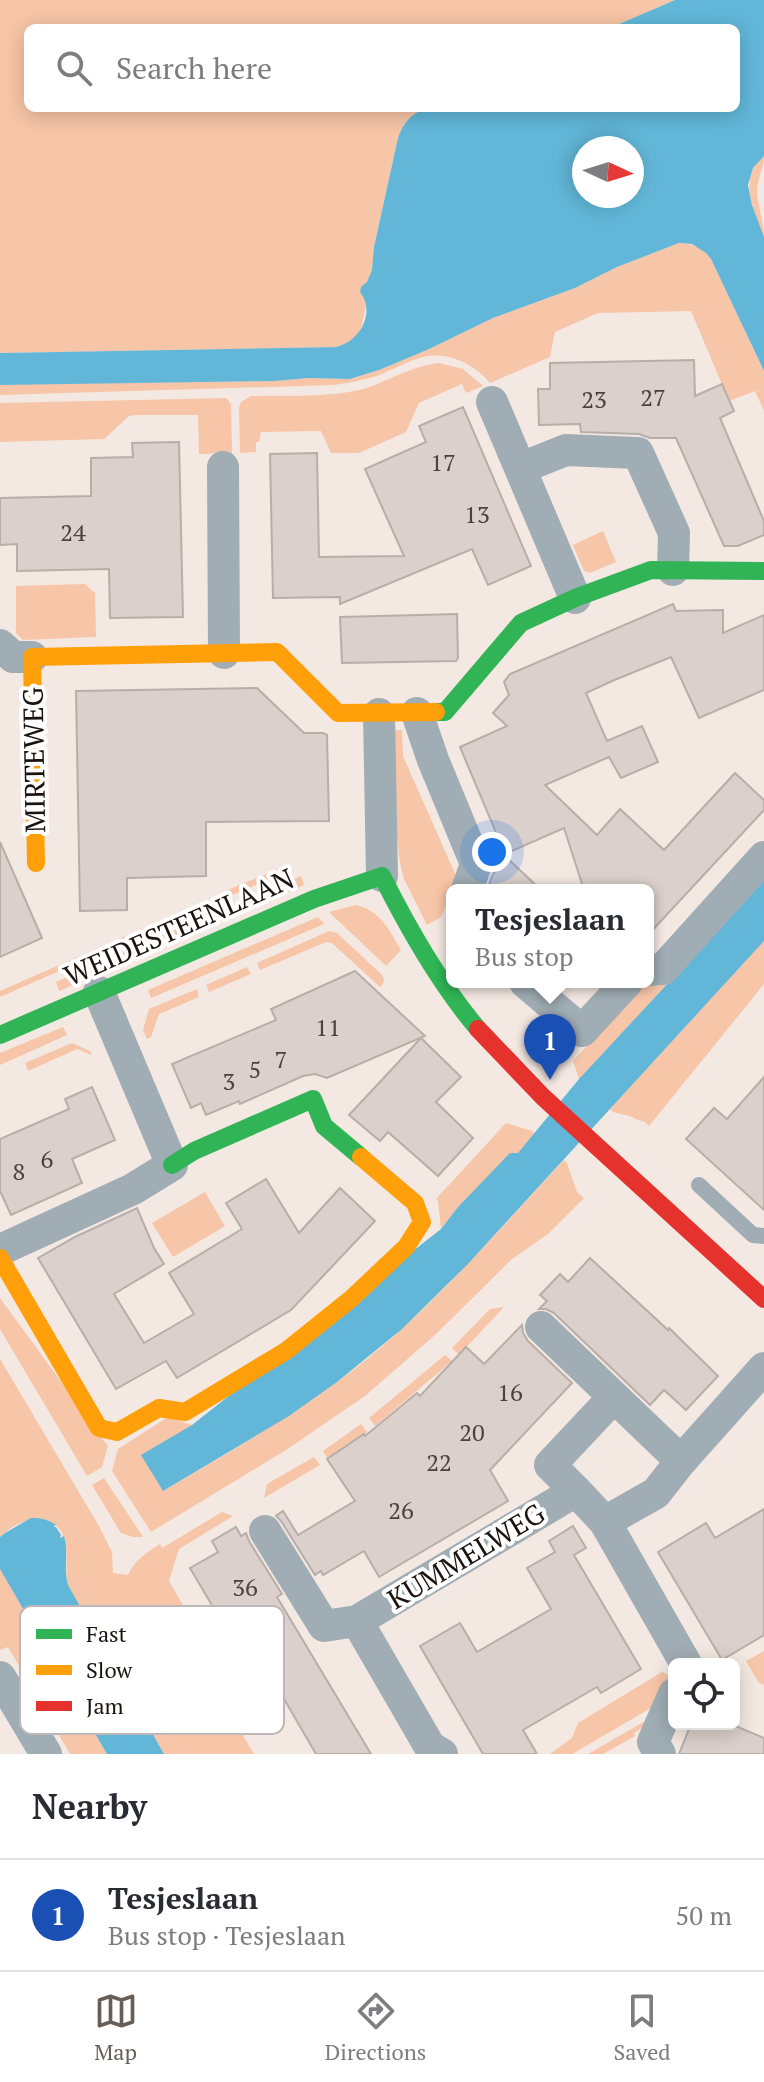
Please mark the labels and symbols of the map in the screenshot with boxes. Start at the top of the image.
north arrow [572,136,644,208]
house number: 27 [640,381,666,413]
house number: 23 [581,383,607,415]
house number: 17 [430,446,456,478]
house number: 13 [464,498,490,530]
house number: 24 [60,516,86,548]
street label: MIRTEWEG [14,687,53,833]
your location [472,832,512,872]
street label: WEIDESTEENLAAN [58,859,300,994]
house number: 11 [315,1011,341,1043]
pin: 1 [524,1014,576,1080]
house number: 7 [275,1043,287,1075]
house number: 5 [249,1053,261,1085]
house number: 3 [223,1065,235,1097]
house number: 6 [41,1143,54,1175]
house number: 8 [13,1155,25,1187]
house number: 16 [497,1376,523,1408]
house number: 20 [459,1416,485,1448]
house number: 22 [426,1446,452,1478]
street label: KUMMELWEG [380,1494,551,1617]
house number: 26 [388,1494,414,1526]
house number: 36 [232,1571,258,1603]
legend [20,1606,284,1734]
text: Fast [86,1619,127,1648]
text: Slow [86,1655,133,1684]
text: Jam [86,1691,124,1720]

